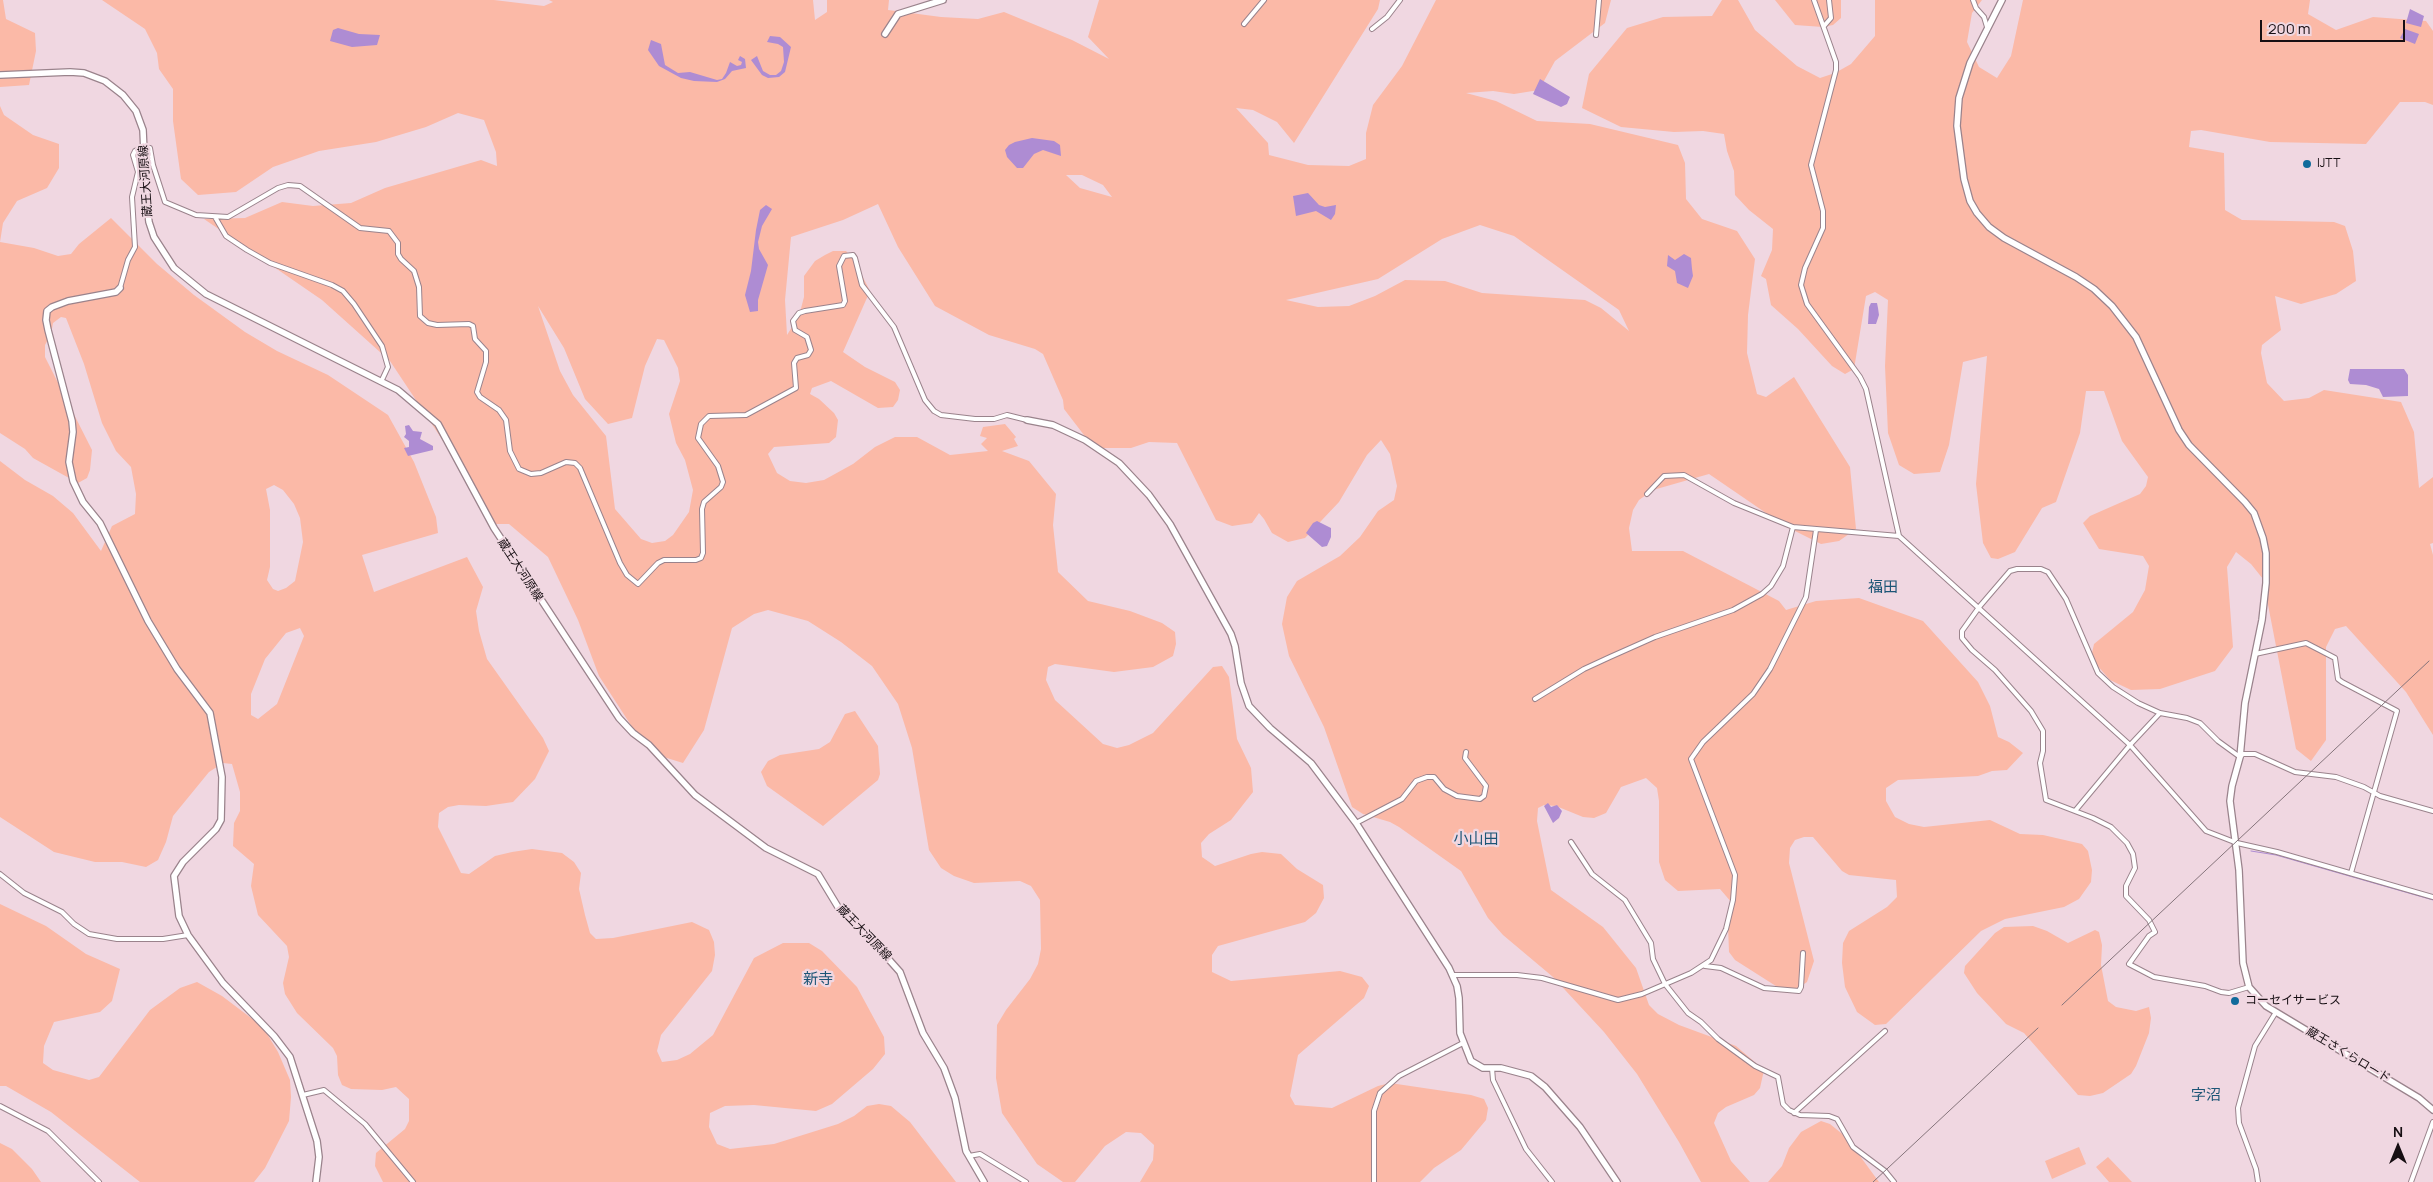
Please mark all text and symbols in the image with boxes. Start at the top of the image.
scale bar [2263,10,2408,42]
text: 200 m [2268,18,2311,39]
street label: 蔵王大河原線 [136,145,156,217]
place label: IJTT [2317,157,2340,171]
marker: IJTT [2301,158,2313,170]
street label: 蔵王大河原線 [494,536,546,604]
district label: 福田 [1868,579,1898,597]
district label: 小山田 [1454,831,1498,849]
street label: 蔵王大河原線 [834,902,894,964]
district label: 新寺 [803,971,833,989]
place label: コーセイサービス [2245,994,2341,1008]
marker: コーセイサービス [2229,995,2241,1007]
street label: 蔵王さくらロード [2303,1024,2393,1086]
district label: 字沼 [2191,1087,2221,1105]
north arrow [2373,1122,2423,1172]
text: N [2393,1122,2403,1141]

